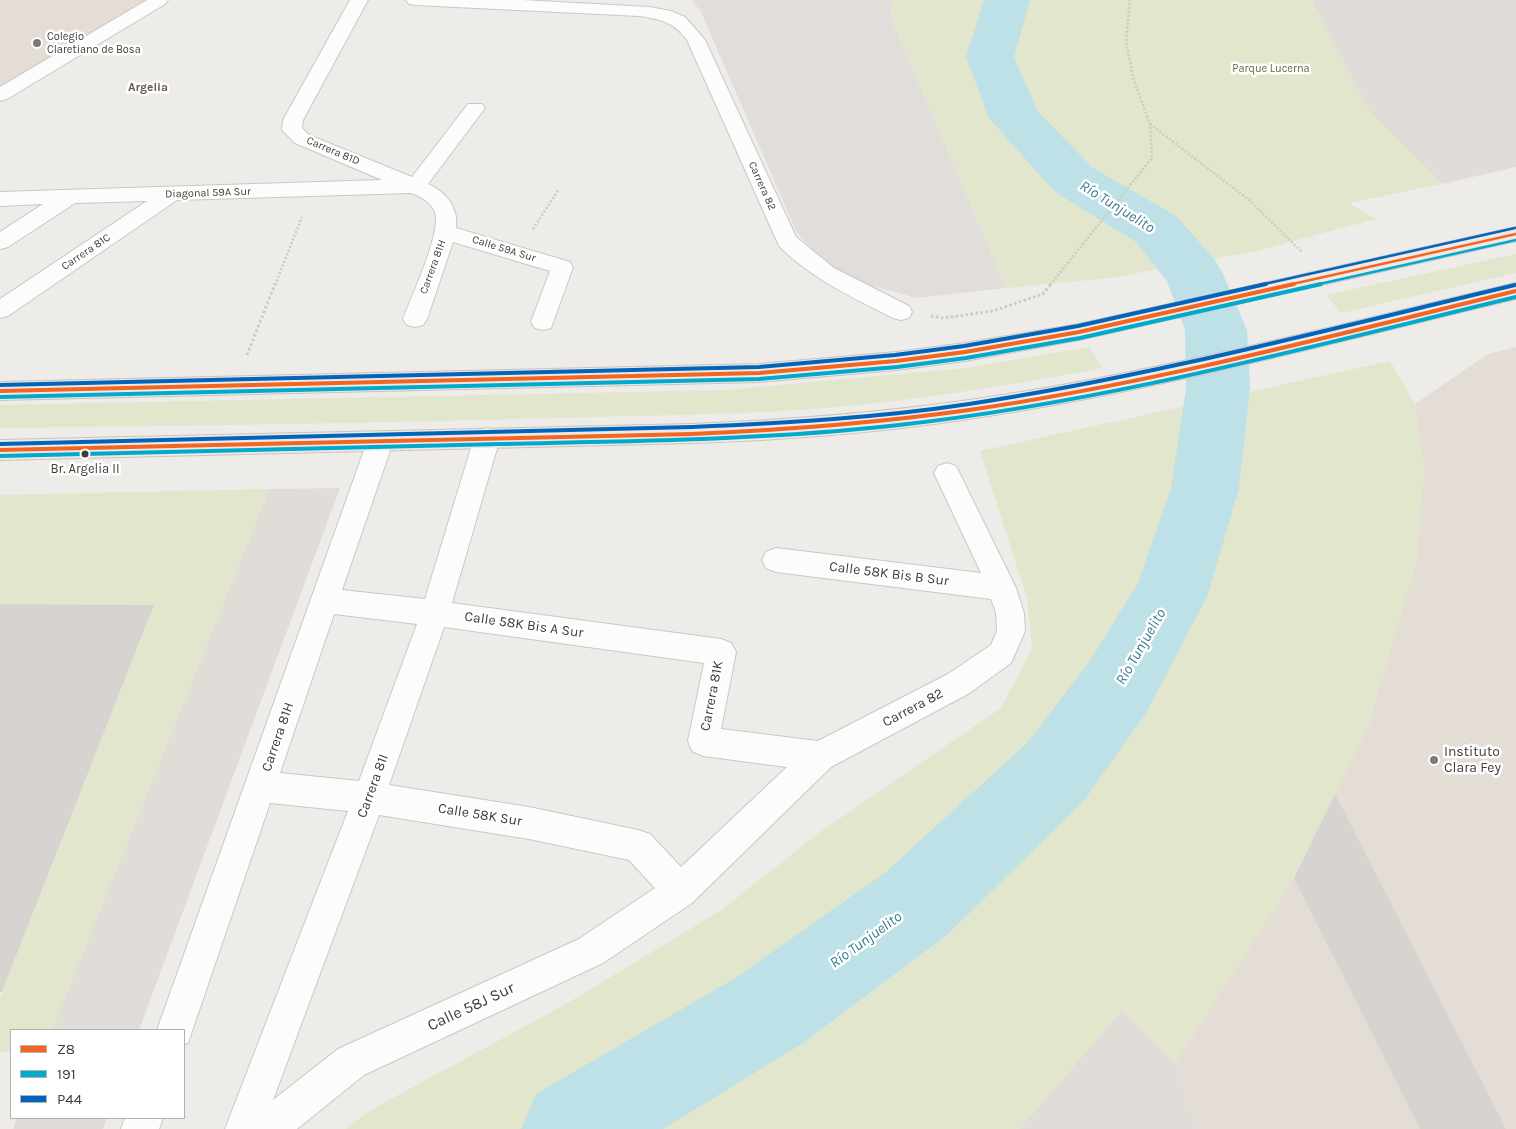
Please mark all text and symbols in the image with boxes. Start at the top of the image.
place label: Colegio Claretiano de Bosa [47,30,141,56]
marker: Colegio Claretiano de Bosa [31,37,43,49]
park label: Parque Lucerna [1232,62,1310,76]
district label: Argelia [128,81,168,95]
street label: Carrera 81D [304,134,362,168]
street label: Carrera 82 [745,159,779,213]
water label: Río Tunjuelito [1076,177,1158,237]
street label: Diagonal 59A Sur [165,185,251,201]
street label: Carrera 81C [59,231,113,273]
street label: Calle 59A Sur [470,233,538,265]
street label: Carrera 81H [417,238,449,296]
marker: Br. Argelia II [80,449,90,459]
place label: Br. Argelia II [50,461,120,477]
street label: Calle 58K Bis B Sur [828,558,950,590]
water label: Río Tunjuelito [1112,606,1170,688]
street label: Calle 58K Bis A Sur [463,608,585,642]
street label: Carrera 81K [697,659,727,733]
street label: Carrera 82 [880,685,946,731]
street label: Carrera 81H [258,700,298,774]
place label: Instituto Clara Fey [1444,744,1501,776]
street label: Carrera 81I [354,752,392,820]
marker: Instituto Clara Fey [1428,754,1440,766]
street label: Calle 58K Sur [437,800,523,830]
water label: Río Tunjuelito [826,908,906,972]
street label: Calle 58J Sur [424,978,518,1036]
legend [10,1029,185,1119]
text: Z8 [57,1040,75,1058]
text: 191 [57,1065,76,1083]
text: P44 [57,1090,82,1108]

